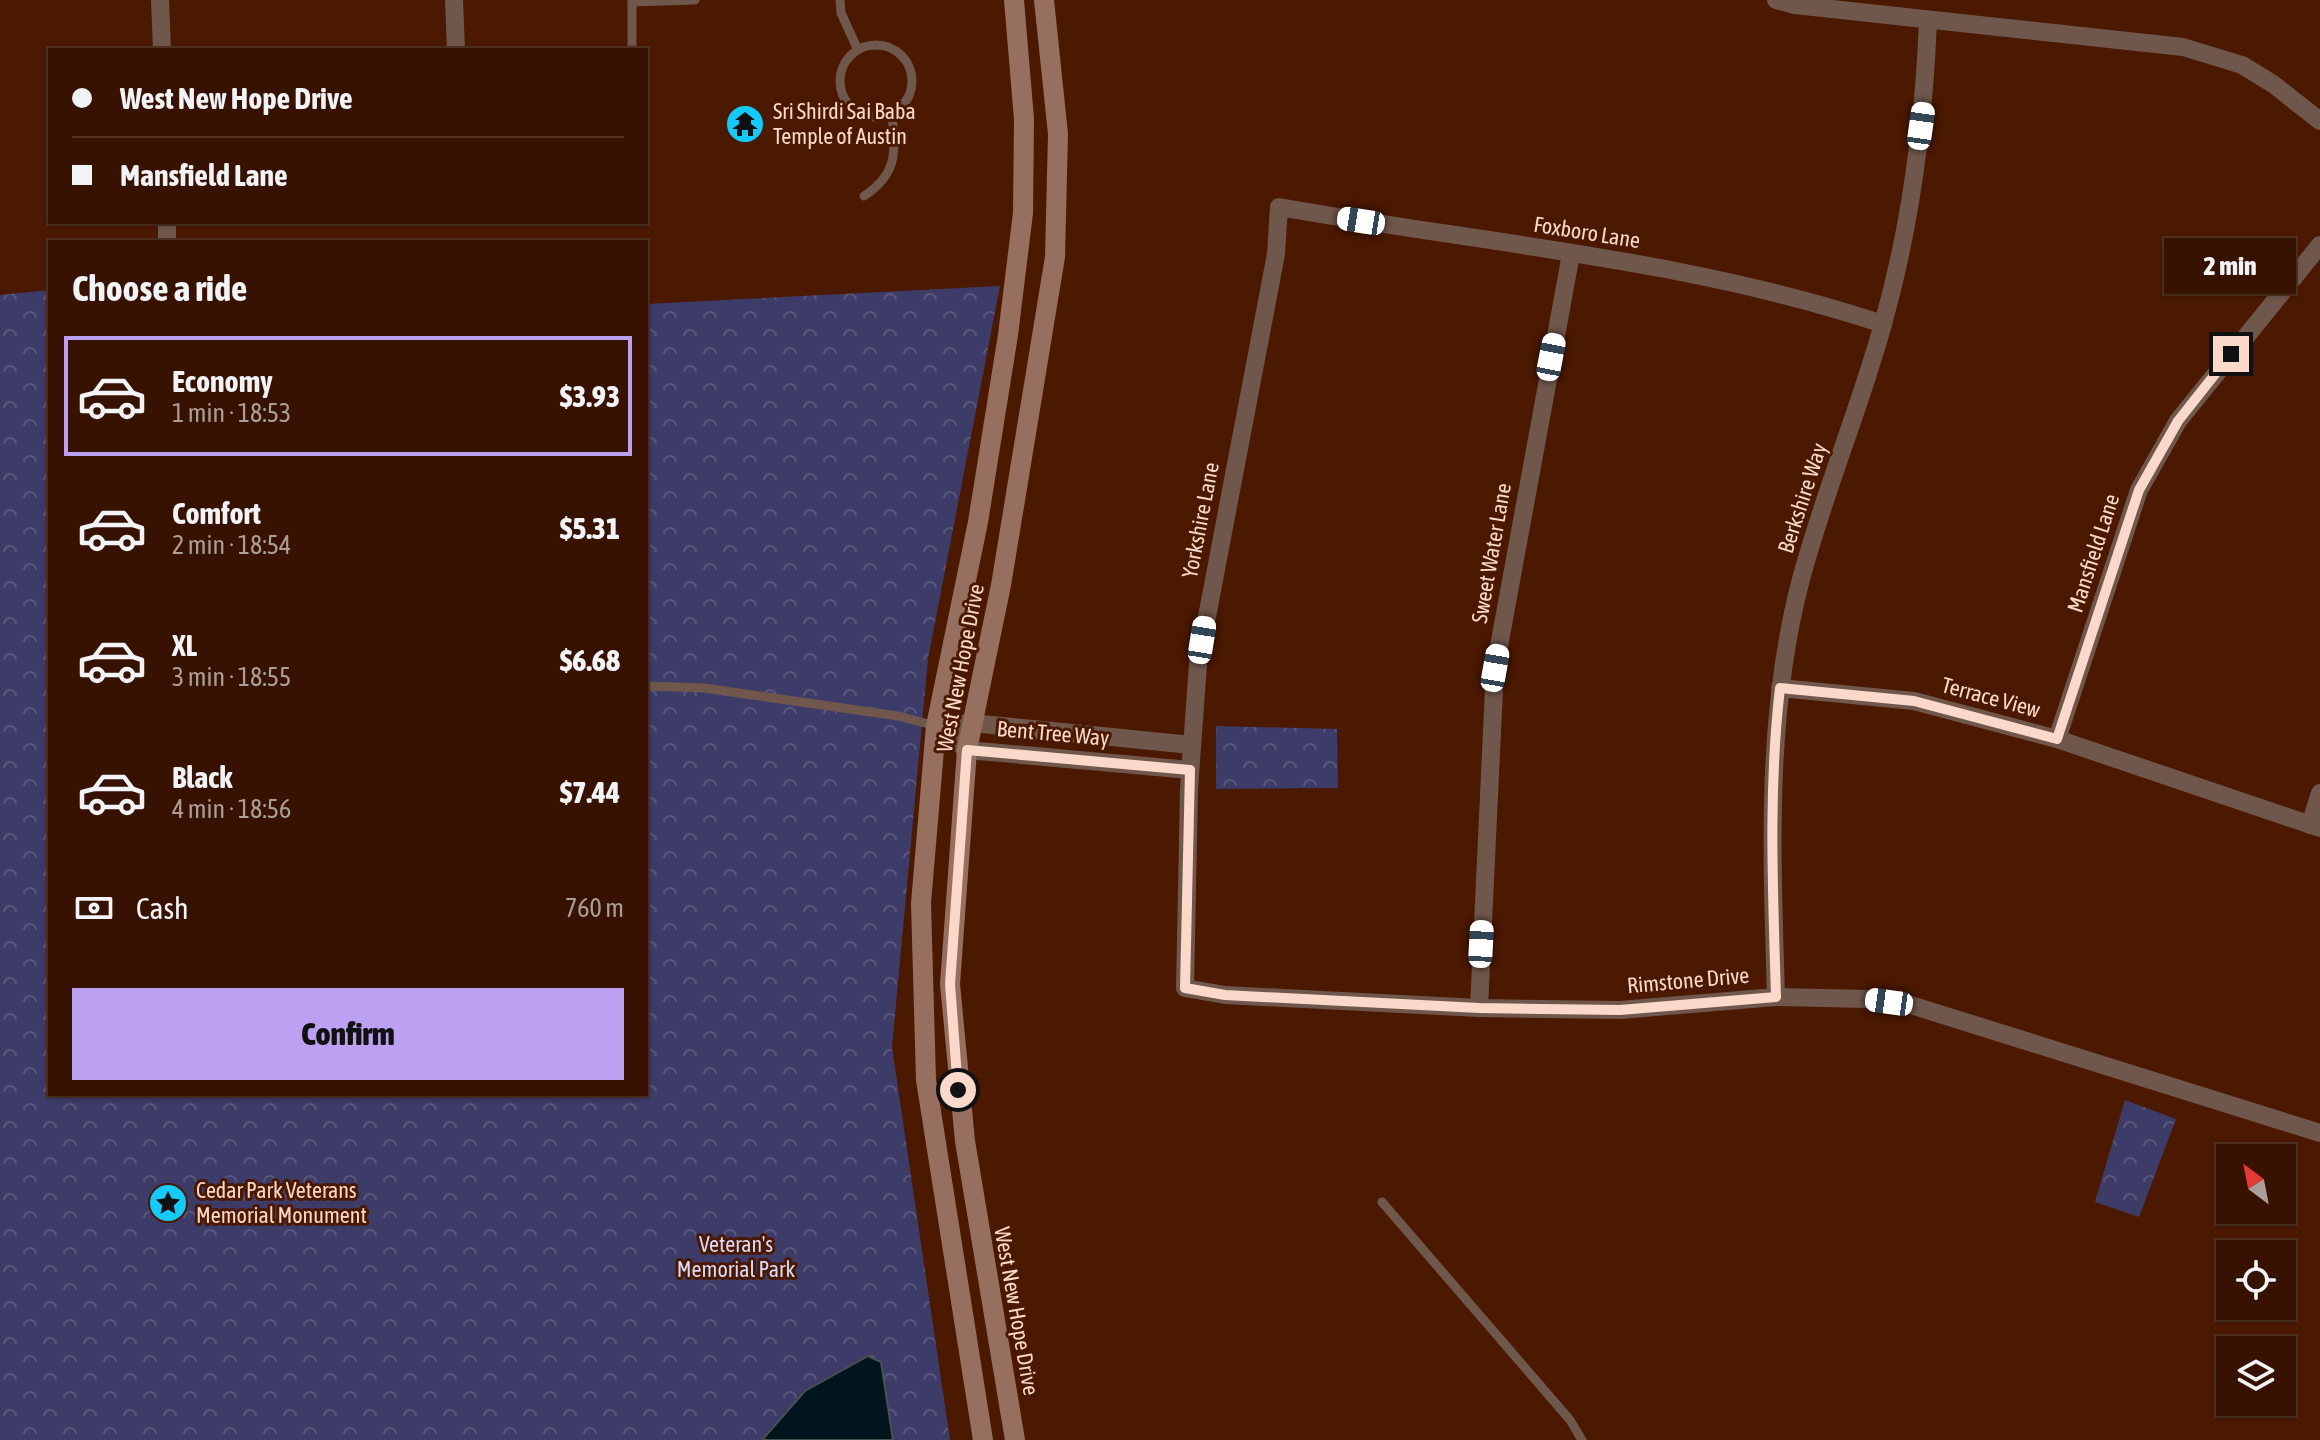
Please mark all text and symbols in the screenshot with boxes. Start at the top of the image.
text: West New Hope Drive [120,81,353,115]
place label: Sri Shirdi Sai Baba Temple of Austin [773,98,916,149]
car [1906,101,1936,151]
temple icon: Sri Shirdi Sai Baba Temple of Austin [724,103,766,145]
text: Mansfield Lane [120,158,288,192]
car [1335,205,1387,237]
street label: Foxboro Lane [1532,211,1642,253]
callout: 2 min [2165,238,2297,294]
text: 2 min [2203,251,2257,281]
text: Choose a ride [72,267,247,309]
car [1535,331,1567,383]
route end [2213,336,2249,372]
icon: car [76,360,148,432]
text: Economy [172,364,273,398]
text: $3.93 [560,379,620,413]
text: 1 min · 18:53 [172,398,291,428]
street label: Berkshire Way [1772,440,1832,556]
street label: Yorkshire Lane [1176,460,1224,580]
street label: Sweet Water Lane [1466,481,1516,625]
street label: Mansfield Lane [2062,490,2124,615]
icon: car [76,492,148,564]
text: Comfort [172,496,261,530]
text: $5.31 [560,511,620,545]
text: 2 min · 18:54 [172,530,291,560]
street label: West New Hope Drive [931,582,989,754]
car [1186,614,1218,666]
icon: car [76,624,148,696]
text: XL [172,628,197,662]
car [1479,642,1511,694]
text: $6.68 [560,643,620,677]
text: 3 min · 18:55 [172,662,291,692]
street label: Terrace View [1939,671,2043,723]
street label: Bent Tree Way [996,715,1110,751]
icon: car [76,756,148,828]
text: Black [172,760,232,794]
text: $7.44 [560,775,620,809]
text: 4 min · 18:56 [172,794,291,824]
icon: cash [72,886,116,930]
text: Cash [136,891,189,925]
text: 760 m [565,893,624,923]
car [1468,919,1494,969]
street label: Rimstone Drive [1626,962,1750,998]
car [1864,987,1914,1017]
button: Confirm [72,988,624,1080]
route start [940,1072,976,1108]
north arrow [2216,1144,2296,1224]
map controls [2216,1144,2296,1416]
place label: Cedar Park Veterans Memorial Monument [196,1177,367,1228]
place icon: Cedar Park Veterans Memorial Monument [147,1182,189,1224]
street label: West New Hope Drive [989,1225,1045,1397]
park label: Veteran's Memorial Park [677,1231,795,1282]
button: locate [2216,1240,2296,1320]
button: layers [2216,1336,2296,1416]

